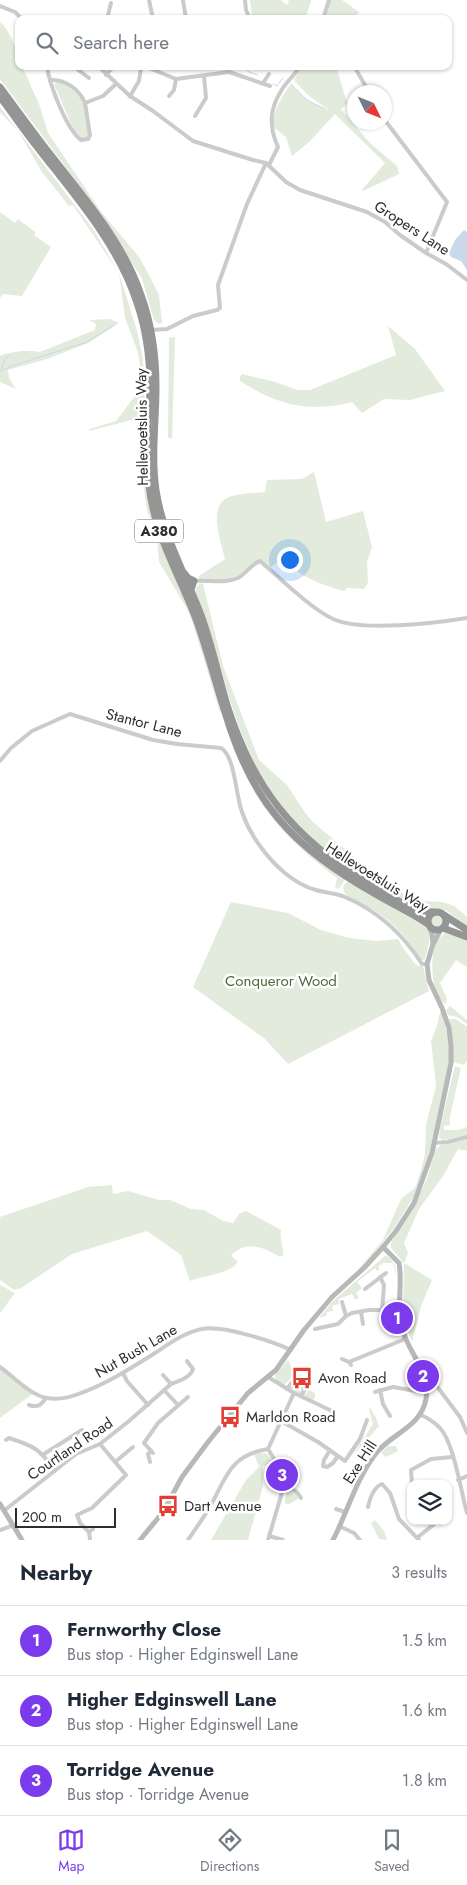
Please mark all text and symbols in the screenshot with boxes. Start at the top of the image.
search box [15,15,452,70]
icon: search [33,29,61,57]
text: Search here [73,29,169,56]
north arrow [347,85,392,130]
street label: Gropers Lane [370,195,454,261]
street label: Hellevoetsluis Way [130,368,154,486]
road number: A380 [135,520,183,542]
your location [277,547,303,573]
street label: Stantor Lane [104,703,185,743]
street label: Hellevoetsluis Way [321,836,433,918]
park label: Conqueror Wood [225,970,337,992]
pin: 1 [381,1299,413,1337]
street label: Nut Bush Lane [91,1318,181,1383]
pin: 2 [407,1357,439,1395]
bus stop icon: Avon Road [289,1365,315,1391]
place label: Avon Road [318,1367,386,1389]
bus stop icon: Marldon Road [217,1404,243,1430]
place label: Marldon Road [246,1406,335,1428]
street label: Courtland Road [23,1412,117,1486]
street label: Exe Hill [338,1436,382,1488]
pin: 3 [266,1456,298,1494]
map controls [407,1480,452,1525]
button: layers [407,1480,452,1525]
bus stop icon: Dart Avenue [155,1493,181,1519]
place label: Dart Avenue [184,1495,262,1517]
scale bar [15,1505,116,1528]
text: 200 m [22,1507,62,1527]
text: Nearby [20,1558,92,1588]
text: 3 results [391,1561,447,1584]
text: Fernworthy Close [67,1616,221,1643]
text: 1 [32,1629,40,1652]
text: 1.5 km [402,1629,447,1652]
text: Bus stop · Higher Edginswell Lane [67,1643,298,1666]
text: Higher Edginswell Lane [67,1686,277,1713]
text: 2 [31,1699,41,1722]
text: 1.6 km [401,1699,447,1722]
text: Bus stop · Higher Edginswell Lane [67,1713,298,1736]
text: Torridge Avenue [67,1756,214,1783]
text: 3 [31,1769,41,1792]
text: 1.8 km [402,1769,447,1792]
text: Bus stop · Torridge Avenue [67,1783,249,1806]
tab: Map [57,1826,85,1876]
tab: Directions [200,1826,259,1876]
tab: Saved [374,1826,410,1876]

